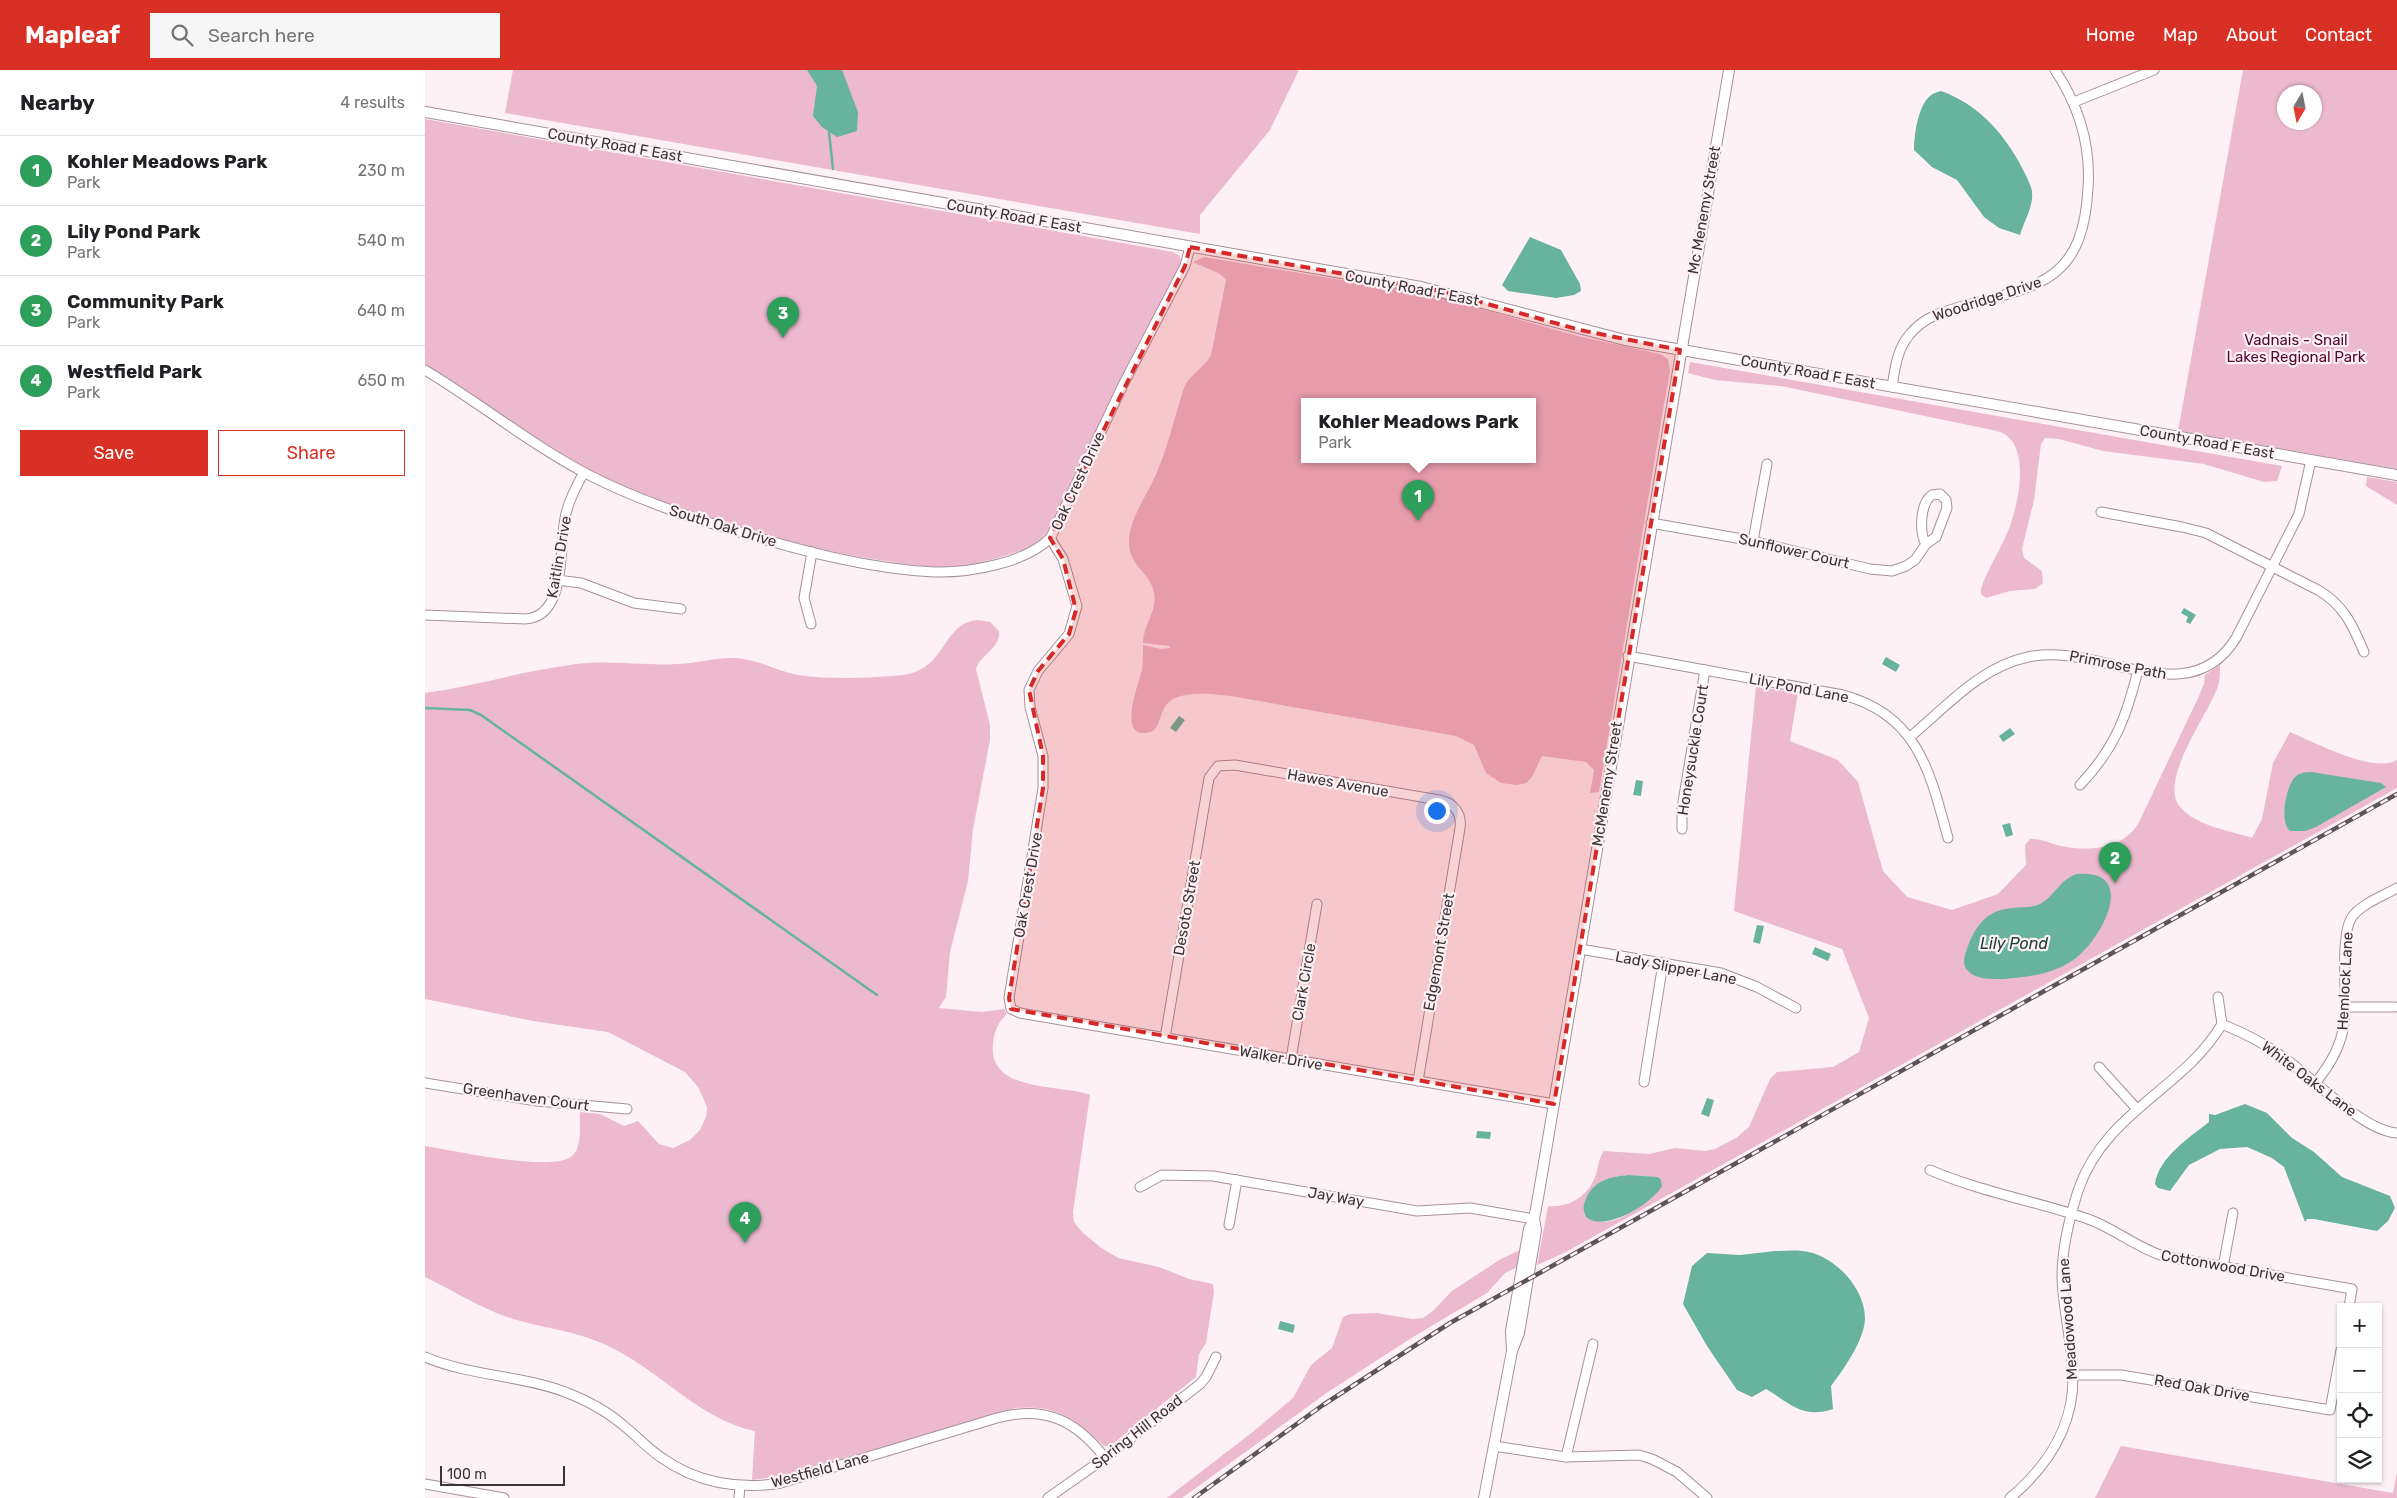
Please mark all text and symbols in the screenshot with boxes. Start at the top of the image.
search box [150,13,500,58]
text: Mapleaf [25,21,120,49]
icon: search [168,21,196,49]
text: Search here [208,24,315,47]
text: Home [2086,24,2135,46]
text: Map [2163,24,2198,46]
text: About [2226,24,2277,46]
text: Contact [2305,24,2372,46]
north arrow [2277,85,2322,130]
text: Nearby [20,90,95,115]
text: 4 results [340,93,405,112]
street label: County Road F East [546,124,684,166]
street label: Mc Menemy Street [1684,144,1724,275]
text: Kohler Meadows Park [67,150,267,173]
text: 1 [32,161,40,180]
text: 230 m [358,161,405,180]
text: Park [67,173,100,192]
street label: County Road F East [945,195,1083,237]
text: Lily Pond Park [67,220,200,243]
text: 2 [31,231,41,250]
text: 540 m [357,231,405,250]
text: Park [67,243,100,262]
street label: County Road F East [1343,266,1481,310]
street label: Woodridge Drive [1930,273,2044,325]
text: Community Park [67,290,224,313]
pin: 3 [767,297,799,338]
text: 3 [31,301,41,320]
text: 640 m [357,301,405,320]
text: Park [67,313,100,332]
park label: Vadnais - Snail Lakes Regional Park [2226,331,2366,366]
street label: County Road F East [1739,351,1877,393]
text: Westfield Park [67,360,202,383]
text: 4 [31,371,41,390]
text: 650 m [358,371,405,390]
text: Park [67,383,100,402]
popup [1301,398,1536,463]
text: Kohler Meadows Park [1318,410,1519,433]
street label: County Road F East [2138,421,2276,463]
street label: Oak Crest Drive [1047,429,1109,533]
button: Save [20,430,208,476]
button: Share [218,430,405,476]
text: Park [1318,433,1352,452]
pin: 1 [1402,480,1434,521]
street label: South Oak Drive [667,501,779,551]
street label: Kaitlin Drive [543,515,575,599]
street label: Sunflower Court [1737,529,1851,573]
street label: Primrose Path [2068,647,2168,683]
street label: Lily Pond Lane [1748,669,1850,707]
street label: Honeysuckle Court [1674,683,1712,817]
street label: McMenemy Street [1588,720,1626,848]
street label: Hawes Avenue [1286,765,1390,801]
your location [1424,798,1450,824]
street label: Oak Crest Drive [1010,831,1046,939]
pin: 2 [2099,842,2131,883]
street label: Desoto Street [1170,859,1204,957]
street label: Edgemont Street [1420,892,1458,1012]
street label: Hemlock Lane [2333,931,2357,1031]
water label: Lily Pond [1980,934,2048,953]
street label: Clark Circle [1288,942,1320,1022]
street label: Lady Slipper Lane [1614,947,1738,989]
street label: White Oaks Lane [2258,1037,2360,1121]
street label: Walker Drive [1238,1042,1324,1074]
street label: Greenhaven Court [462,1079,590,1115]
street label: Jay Way [1306,1183,1366,1211]
pin: 4 [729,1202,761,1243]
street label: Cottonwood Drive [2160,1246,2286,1286]
street label: Meadowood Lane [2055,1258,2081,1380]
map controls [2337,1303,2382,1483]
button: + [2337,1303,2382,1348]
button: − [2337,1348,2382,1393]
street label: Red Oak Drive [2153,1371,2251,1405]
street label: Spring Hill Road [1088,1391,1186,1473]
button: locate [2337,1393,2382,1438]
button: layers [2337,1438,2382,1483]
street label: Westfield Lane [769,1448,871,1492]
scale bar [440,1463,565,1486]
text: 100 m [447,1466,487,1483]

